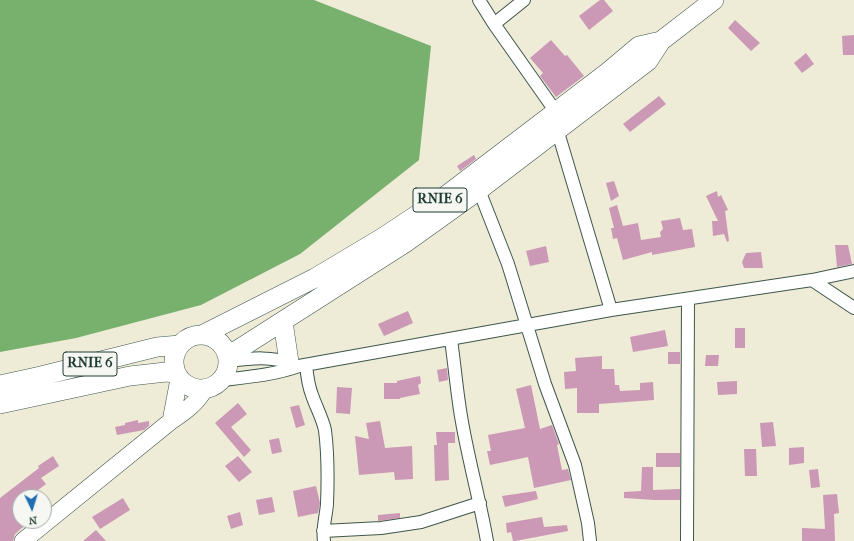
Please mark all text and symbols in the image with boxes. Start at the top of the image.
road number: RNIE 6 [413,188,467,212]
road number: RNIE 6 [63,352,117,376]
north arrow [12,489,52,529]
text: N [28,514,37,527]

